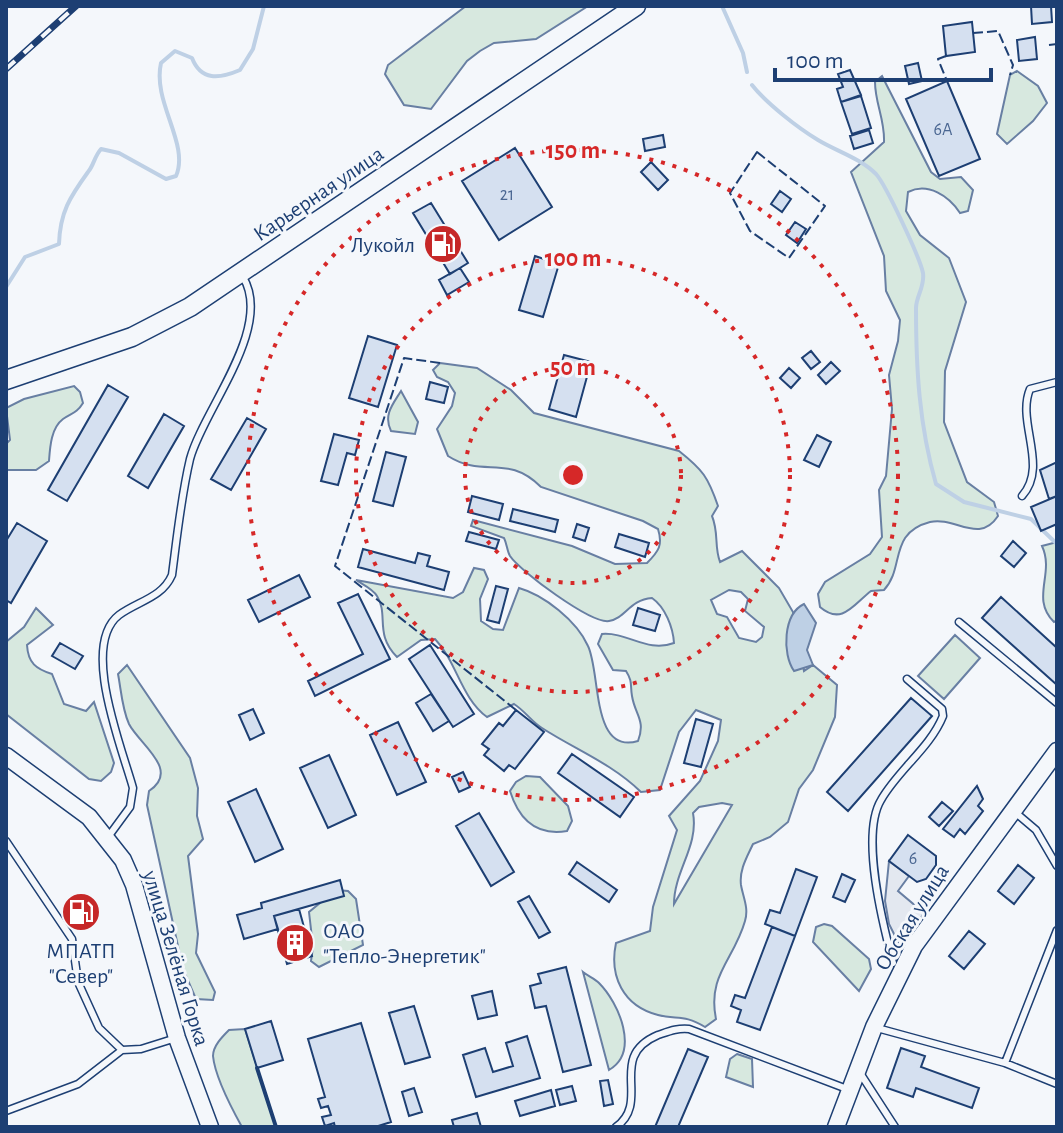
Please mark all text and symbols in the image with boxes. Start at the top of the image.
scale bar [775,32,991,82]
text: 100 m [787,49,844,73]
house number: 6А [933,121,953,139]
text: 150 m [546,139,600,163]
street label: Карьерная улица [249,142,388,245]
house number: 21 [500,186,514,204]
fuel station icon: Лукойл [422,223,464,265]
place label: Лукойл [351,234,415,256]
text: 100 m [545,247,601,271]
text: 50 m [550,356,596,380]
centre of rings [559,461,587,489]
house number: 6 [909,850,917,868]
street label: Обская улица [871,861,953,974]
street label: улица Зелёная Горка [139,867,213,1048]
fuel station icon: МПАТП "Север" [60,891,102,933]
place label: ОАО "Тепло-Энергетик" [323,920,486,967]
building icon: ОАО "Тепло-Энергетик" [274,922,316,964]
place label: МПАТП "Север" [46,940,116,987]

